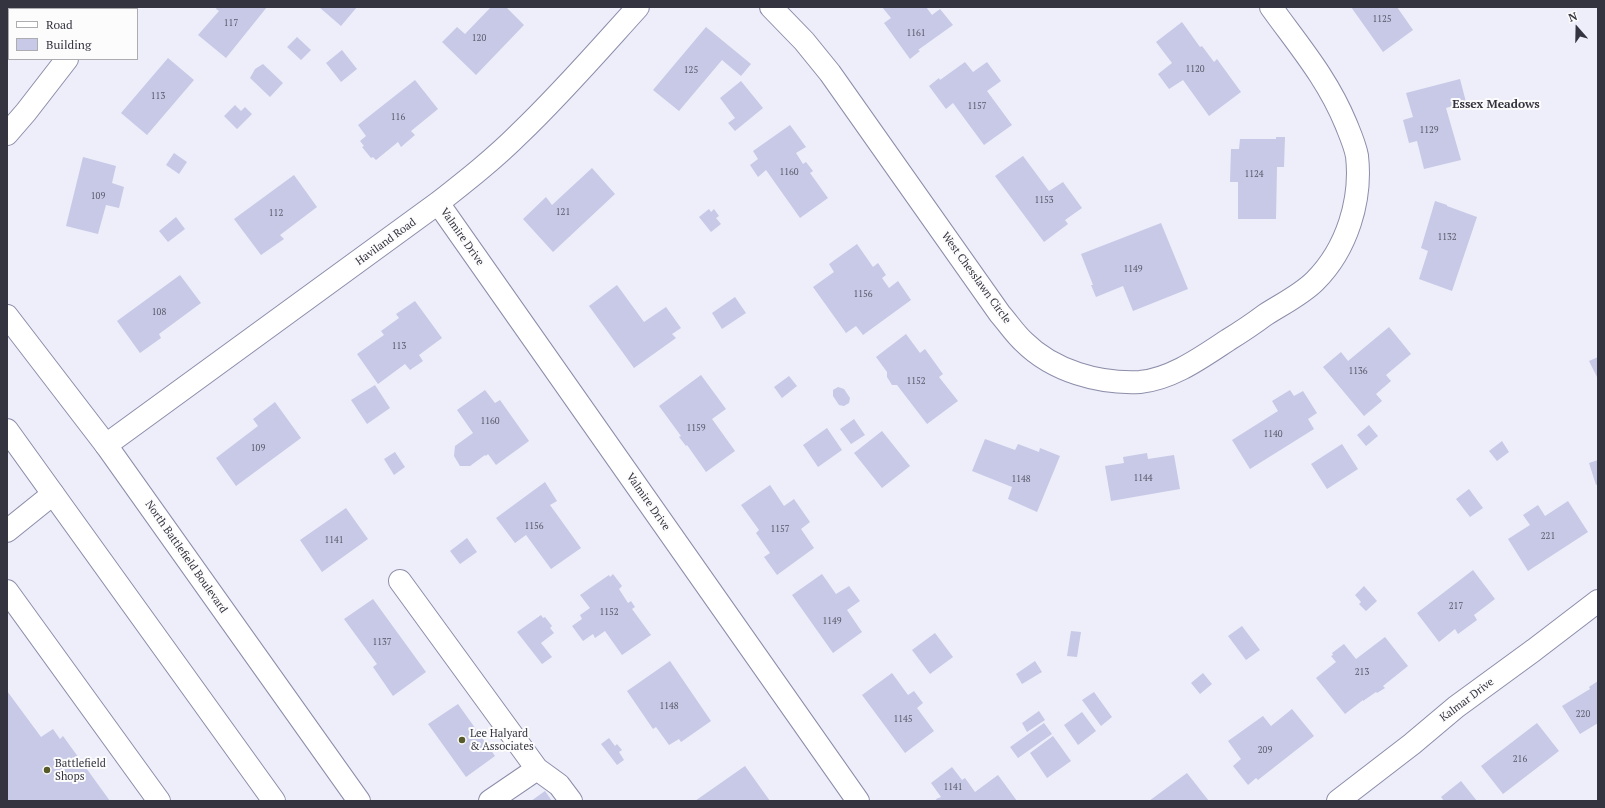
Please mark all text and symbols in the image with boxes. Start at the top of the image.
legend [8,8,138,60]
north arrow [1557,8,1597,48]
text: N [1567,9,1579,25]
house number: 1125 [1372,14,1392,24]
text: Road [46,17,73,32]
house number: 117 [224,18,238,28]
house number: 1161 [906,28,926,38]
house number: 120 [472,33,486,43]
text: Building [46,37,91,52]
house number: 1120 [1185,64,1205,74]
house number: 125 [684,65,698,75]
house number: 113 [151,91,165,101]
district label: Essex Meadows [1452,98,1540,112]
house number: 1157 [967,101,987,111]
house number: 116 [391,112,405,122]
house number: 1129 [1419,125,1439,135]
house number: 1160 [779,167,799,177]
house number: 1124 [1244,169,1264,179]
house number: 109 [91,191,105,201]
house number: 1153 [1034,195,1054,205]
street label: Valmire Drive [437,206,487,268]
house number: 121 [556,207,570,217]
house number: 112 [269,208,283,218]
street label: Haviland Road [353,216,419,268]
street label: West Chesslawn Circle [938,230,1014,326]
house number: 1132 [1437,232,1457,242]
house number: 1149 [1123,264,1143,274]
house number: 1156 [853,289,873,299]
house number: 108 [152,307,166,317]
house number: 113 [392,341,406,351]
house number: 1136 [1348,366,1368,376]
house number: 1152 [906,376,926,386]
house number: 1160 [480,416,500,426]
house number: 1159 [686,423,706,433]
house number: 1140 [1263,429,1283,439]
house number: 109 [251,443,265,453]
street label: Valmire Drive [623,471,673,533]
house number: 1144 [1133,473,1153,483]
house number: 1148 [1011,474,1031,484]
street label: North Battlefield Boulevard [142,498,230,616]
house number: 1156 [524,521,544,531]
house number: 1157 [770,524,790,534]
house number: 221 [1541,531,1555,541]
house number: 1141 [324,535,344,545]
house number: 217 [1449,601,1463,611]
house number: 1152 [599,607,619,617]
house number: 1149 [822,616,842,626]
house number: 1137 [372,637,392,647]
house number: 213 [1355,667,1369,677]
street label: Kalmar Drive [1437,675,1497,725]
house number: 1148 [659,701,679,711]
house number: 220 [1576,709,1590,719]
house number: 1145 [893,714,913,724]
place label: Lee Halyard & Associates [470,727,534,753]
marker: Lee Halyard & Associates [457,735,467,745]
house number: 209 [1258,745,1272,755]
house number: 216 [1513,754,1527,764]
place label: Battlefield Shops [55,757,106,783]
marker: Battlefield Shops [42,765,52,775]
house number: 1141 [943,782,963,792]

